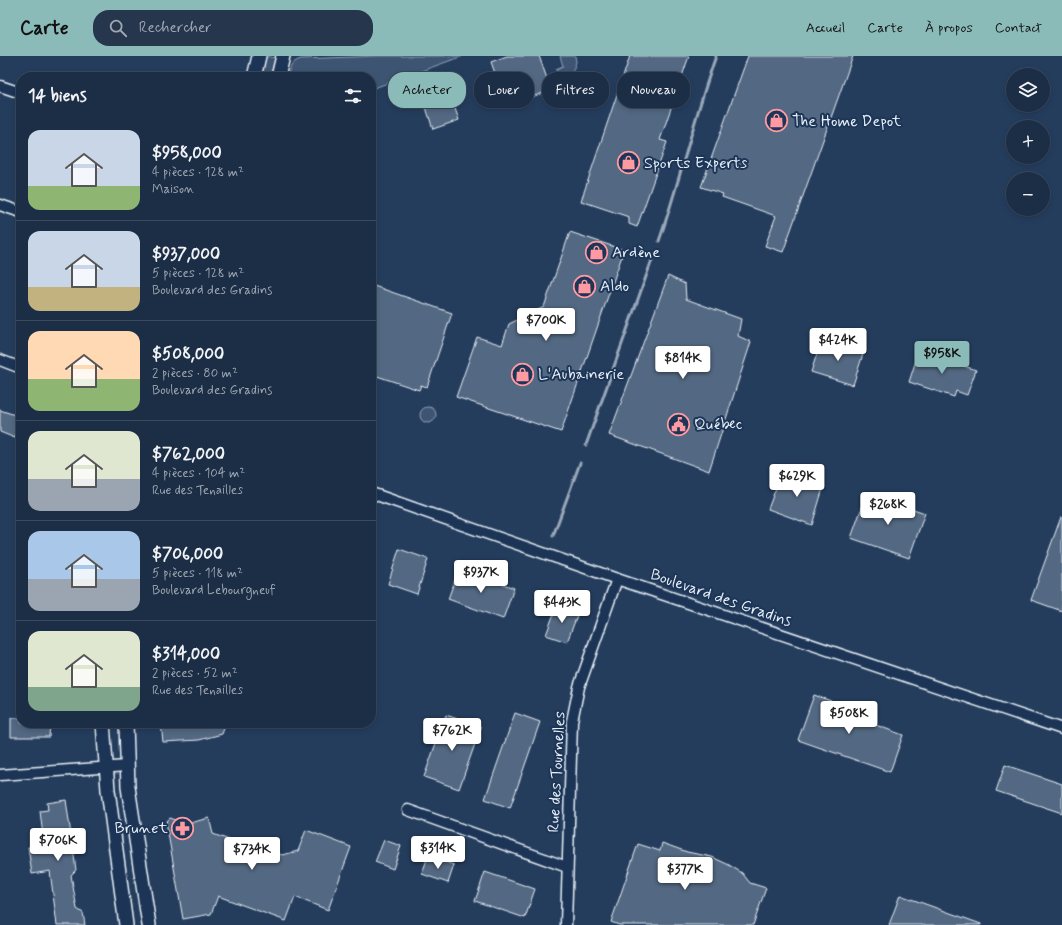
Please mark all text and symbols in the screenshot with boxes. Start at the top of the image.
search box [93,10,373,46]
text: Carte [20,16,69,41]
icon: search [107,17,129,39]
text: Rechercher [139,18,212,38]
text: Accueil [806,19,845,37]
text: Carte [867,19,903,37]
text: À propos [925,19,973,37]
text: Contact [995,19,1042,37]
map controls [1006,68,1050,216]
button: layers [1006,68,1050,112]
chip: Acheter [388,72,466,108]
chip: Louer [474,72,534,108]
chip: Filtres [542,72,609,108]
chip: Nouveau [617,72,690,108]
text: 14 biens [28,85,87,107]
icon: filters [342,85,364,107]
shop icon: The Home Depot [764,108,790,134]
place label: The Home Depot [792,111,902,132]
button: + [1006,120,1050,164]
text: $958,000 [152,142,222,164]
icon: home [60,146,108,194]
shop icon: Sports Experts [615,150,641,176]
place label: Sports Experts [644,153,747,174]
text: 4 pièces · 128 m² [152,164,244,181]
button: − [1006,172,1050,216]
text: Maison [152,181,194,198]
shop icon: Ardène [584,239,610,265]
place label: Ardène [612,242,660,263]
text: $937,000 [152,243,220,265]
icon: home [60,247,108,295]
text: 5 pièces · 128 m² [152,265,244,282]
shop icon: Aldo [571,273,597,299]
place label: Aldo [600,276,629,297]
text: Boulevard des Gradins [152,282,272,299]
pin: $700K [518,308,574,342]
text: $700K [526,312,566,329]
pin: $424K [810,328,866,362]
text: $424K [819,332,857,349]
pin: $958K [914,341,970,375]
text: $508,000 [152,343,224,365]
text: $958K [923,345,961,362]
pin: $814K [655,346,711,380]
icon: home [60,347,108,395]
text: $814K [664,350,702,367]
shop icon: L'Aubainerie [509,361,535,387]
place label: L'Aubainerie [538,364,624,385]
text: 2 pièces · 80 m² [152,365,238,382]
text: Boulevard des Gradins [152,382,272,399]
public building icon: Québec [666,411,692,437]
place label: Québec [694,414,743,435]
text: $762,000 [152,443,225,465]
icon: home [60,447,108,495]
pin: $629K [769,464,825,498]
text: 4 pièces · 104 m² [152,465,245,482]
text: $629K [778,468,816,485]
text: Rue des Tenailles [152,482,243,499]
pin: $268K [860,492,916,526]
text: $268K [869,496,907,513]
text: $706,000 [152,543,223,565]
icon: home [60,547,108,595]
pin: $937K [453,560,509,594]
text: $937K [463,564,499,581]
street label: Boulevard des Gradins [648,564,794,632]
text: 5 pièces · 118 m² [152,565,243,582]
text: Boulevard Lebourgneuf [152,582,276,599]
pin: $443K [534,590,590,624]
text: $443K [543,594,581,611]
text: $314,000 [152,643,220,665]
icon: home [60,647,108,695]
text: 2 pièces · 52 m² [152,665,238,682]
text: Rue des Tenailles [152,682,243,699]
pin: $508K [821,701,877,735]
text: $508K [829,705,869,722]
street label: Rue des Tournelles [543,711,571,833]
pin: $762K [424,718,480,752]
text: $762K [432,722,472,739]
pharmacy icon: Brunet [170,815,196,841]
place label: Brunet [115,818,169,839]
pin: $706K [30,828,86,862]
text: $706K [39,832,77,849]
pin: $314K [410,836,466,870]
pin: $734K [224,837,280,871]
text: $314K [420,840,456,857]
text: $734K [233,841,271,858]
pin: $377K [657,857,713,891]
text: $377K [667,861,703,878]

